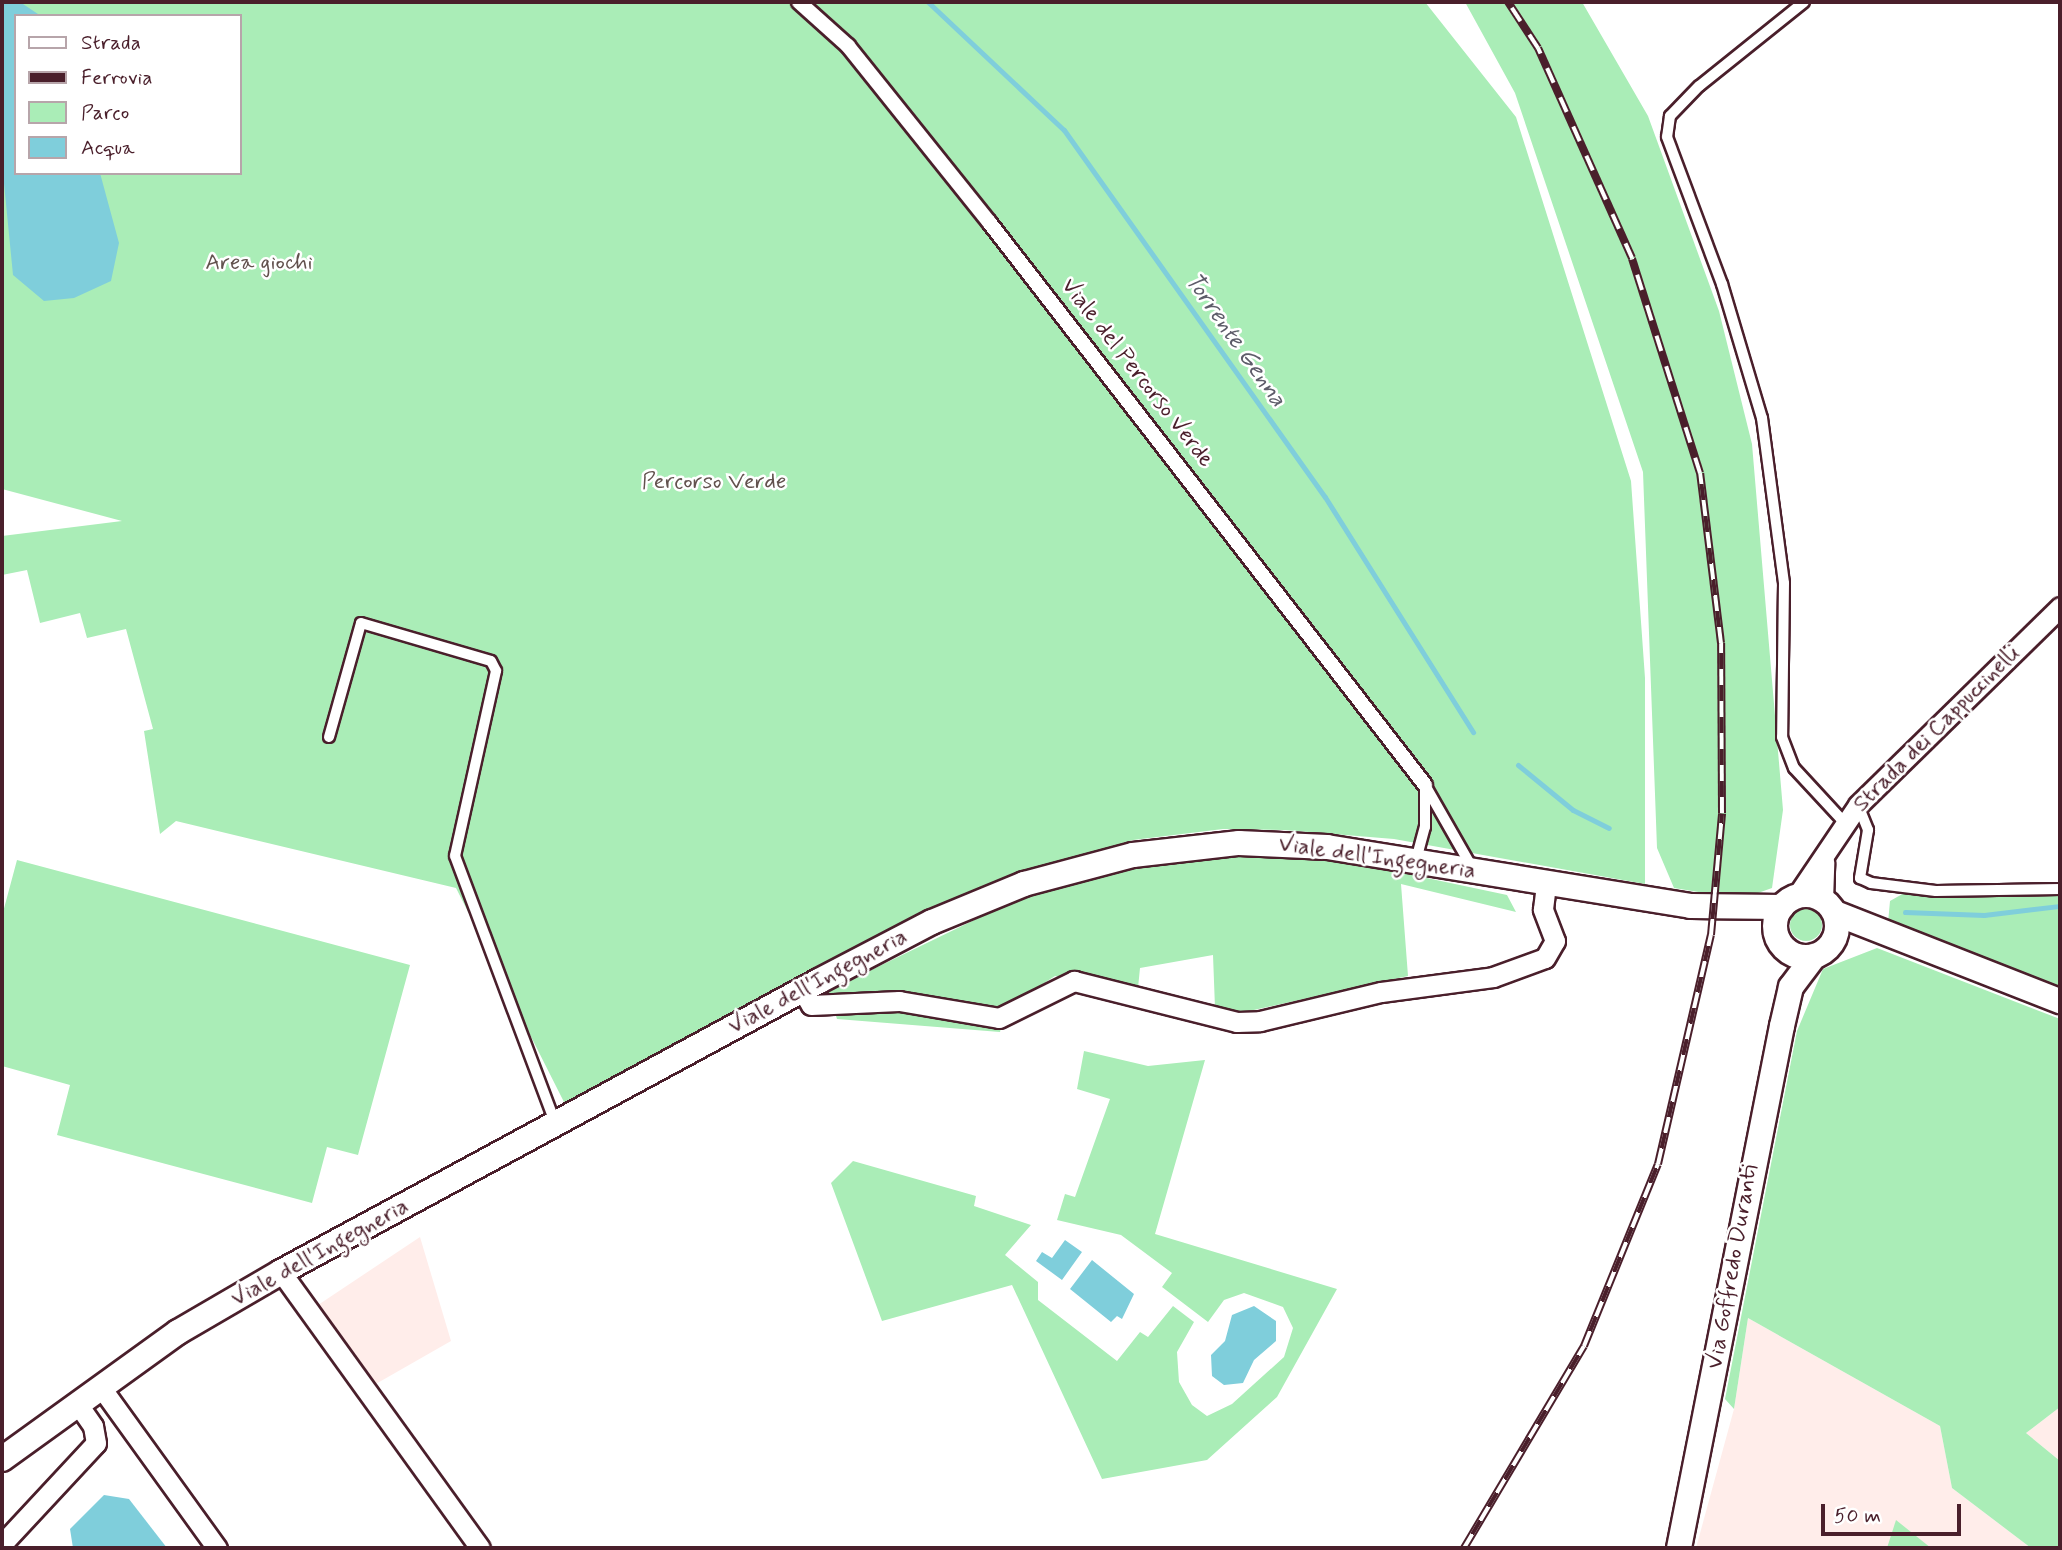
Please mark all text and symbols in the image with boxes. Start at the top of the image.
legend [14,14,242,175]
text: Strada [81,29,141,57]
text: Ferrovia [81,64,152,92]
text: Parco [81,99,129,127]
text: Acqua [81,134,135,162]
park label: Area giochi [205,249,313,277]
water label: Torrente Genna [1177,265,1293,415]
street label: Viale del Percorso Verde [1055,274,1219,472]
park label: Percorso Verde [643,468,785,496]
street label: Strada dei Cappuccinelli [1848,640,2026,818]
street label: Viale dell'Ingegneria [1278,831,1476,885]
street label: Viale dell'Ingegneria [725,924,911,1040]
street label: Via Goffredo Duranti [1701,1162,1765,1372]
street label: Viale dell'Ingegneria [228,1193,412,1313]
scale bar [1824,1490,1964,1534]
text: 50 m [1834,1502,1881,1530]

